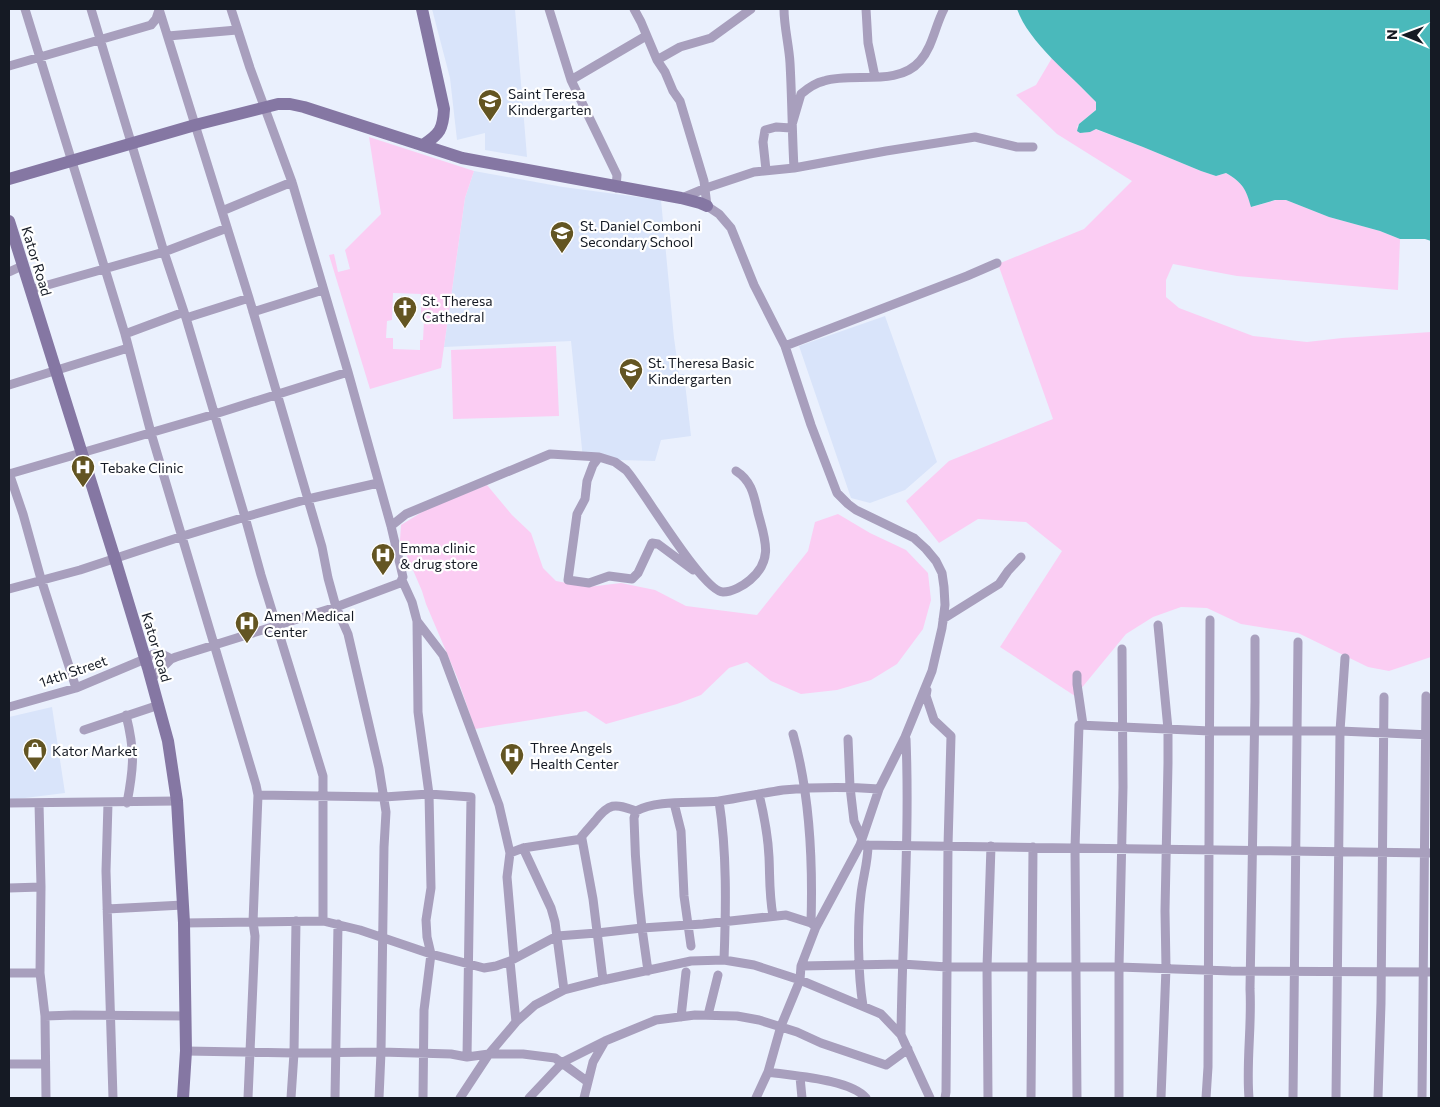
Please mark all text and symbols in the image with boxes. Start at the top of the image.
north arrow [1380,10,1430,60]
text: N [1383,29,1400,40]
place label: Saint Teresa Kindergarten [508,85,592,118]
school or university icon: Saint Teresa Kindergarten [477,88,503,122]
place label: St. Daniel Comboni Secondary School [580,217,701,250]
school or university icon: St. Daniel Comboni Secondary School [549,220,575,254]
street label: Kator Road [18,224,56,298]
place label: St. Theresa Cathedral [422,292,493,325]
church icon: St. Theresa Cathedral [392,295,418,329]
place label: St. Theresa Basic Kindergarten [648,354,755,387]
school or university icon: St. Theresa Basic Kindergarten [618,357,644,391]
hospital icon: Tebake Clinic [70,454,96,488]
place label: Tebake Clinic [100,459,184,476]
place label: Emma clinic & drug store [400,539,478,572]
hospital icon: Emma clinic & drug store [370,542,396,576]
place label: Amen Medical Center [264,607,354,640]
street label: Kator Road [138,610,176,684]
hospital icon: Amen Medical Center [234,610,260,644]
street label: 14th Street [37,651,109,690]
shop icon: Kator Market [22,737,48,771]
place label: Three Angels Health Center [530,739,619,772]
place label: Kator Market [52,742,138,759]
hospital icon: Three Angels Health Center [499,742,525,776]

